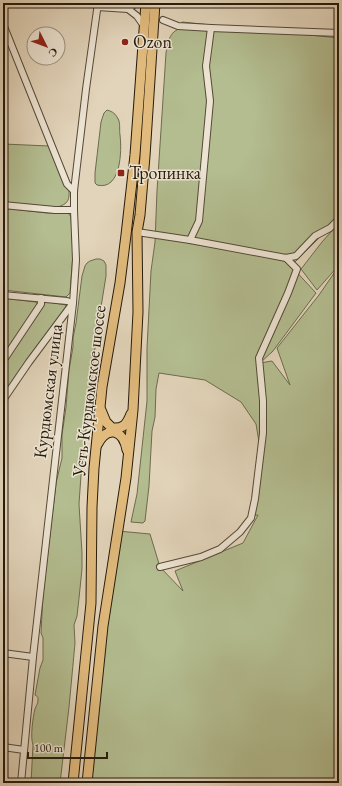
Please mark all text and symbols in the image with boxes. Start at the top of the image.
north arrow [26,26,66,66]
place label: Ozon [133,30,172,53]
marker: Ozon [120,37,130,47]
text: С [45,45,61,60]
place label: Тропинка [129,161,202,184]
marker: Тропинка [116,168,126,178]
street label: Усть-Курдюмское шоссе [66,304,110,479]
street label: Курдюмская улица [28,322,67,460]
scale bar [28,734,107,760]
text: 100 m [34,740,64,756]

